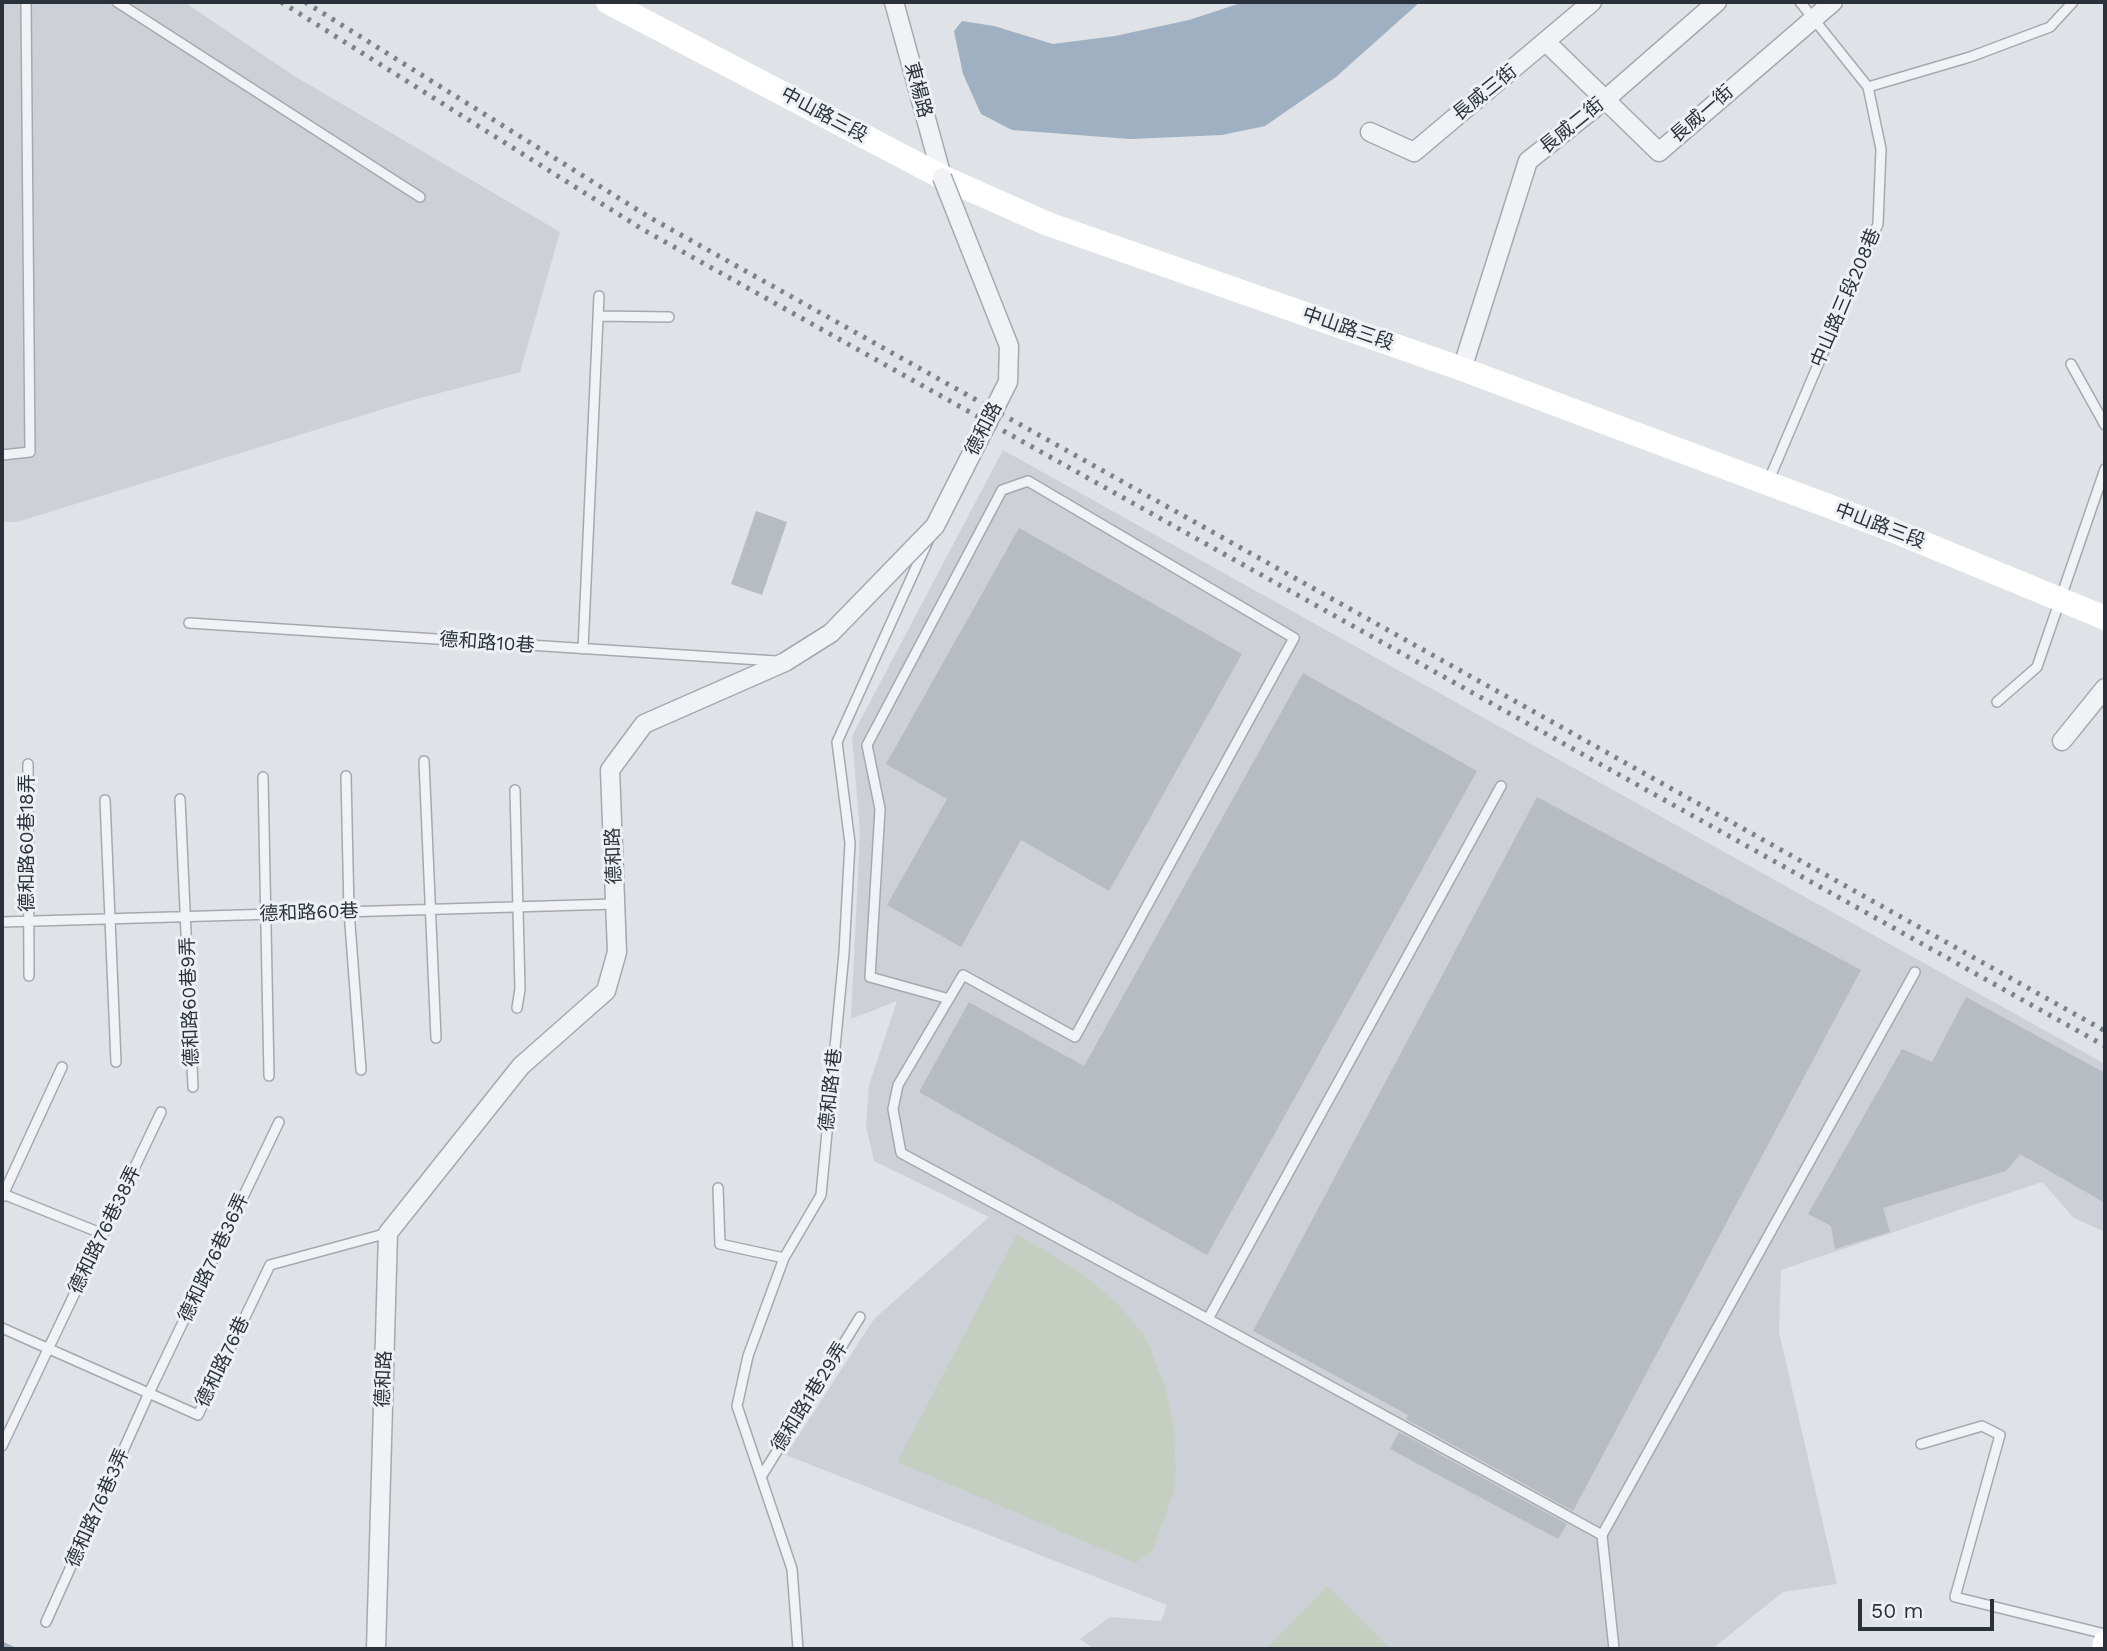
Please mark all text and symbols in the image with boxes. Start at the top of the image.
street label: 東楊路 [900,60,936,120]
street label: 長威三街 [1448,60,1522,126]
street label: 長威一街 [1666,80,1738,148]
street label: 中山路三段 [777,83,871,147]
street label: 長威二街 [1535,93,1609,159]
street label: 中山路三段208巷 [1806,225,1886,371]
street label: 中山路三段 [1299,303,1397,355]
street label: 德和路 [961,398,1007,460]
street label: 中山路三段 [1832,498,1928,554]
street label: 德和路10巷 [439,628,535,658]
street label: 德和路60巷18弄 [16,774,38,912]
street label: 德和路 [602,827,626,885]
street label: 德和路60巷 [259,900,359,926]
street label: 德和路60巷9弄 [176,937,204,1067]
street label: 德和路1巷 [815,1047,847,1133]
street label: 德和路76巷38弄 [64,1162,146,1298]
street label: 德和路76巷36弄 [174,1190,254,1326]
street label: 德和路76巷 [191,1313,255,1411]
street label: 德和路1巷29弄 [767,1338,853,1456]
street label: 德和路 [372,1350,396,1408]
street label: 德和路76巷3弄 [62,1445,134,1571]
scale bar [1862,1584,1998,1628]
text: 50 m [1871,1598,1923,1623]

